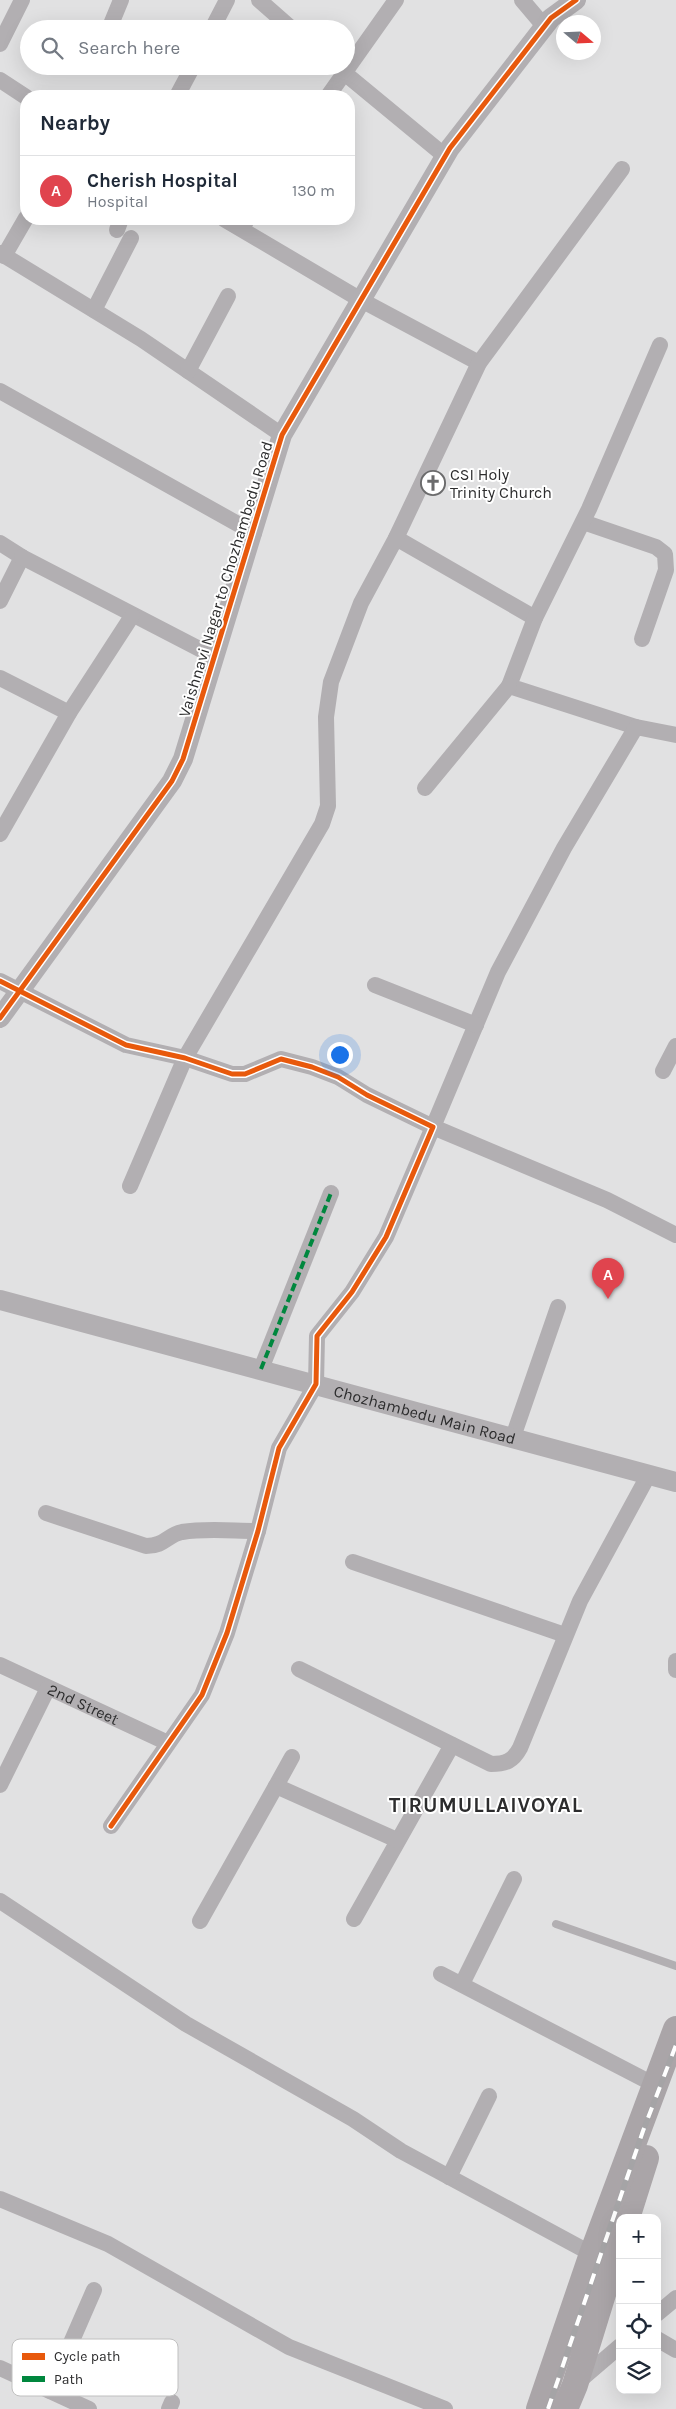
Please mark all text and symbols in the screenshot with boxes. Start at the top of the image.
north arrow [556,15,601,60]
search box [20,20,355,75]
icon: search [38,34,66,62]
text: Search here [78,37,180,59]
text: Nearby [40,111,110,135]
text: Cherish Hospital [87,170,238,192]
text: A [51,181,61,200]
text: 130 m [292,181,335,200]
text: Hospital [87,192,148,211]
street label: Vaishnavi Nagar to Chozhambedu Road [174,439,277,719]
place label: CSI Holy Trinity Church [450,465,552,502]
church icon: CSI Holy Trinity Church [420,470,446,496]
your location [327,1042,353,1068]
pin: A [592,1258,624,1299]
street label: Chozhambedu Main Road [332,1381,518,1448]
street label: 2nd Street [45,1680,122,1729]
district label: TIRUMULLAIVOYAL [389,1793,583,1817]
map controls [616,2214,661,2394]
button: + [616,2214,661,2259]
button: − [616,2259,661,2304]
button: locate [616,2304,661,2349]
legend [12,2339,178,2396]
text: Cycle path [54,2348,120,2365]
button: layers [616,2349,661,2394]
text: Path [54,2371,83,2388]

